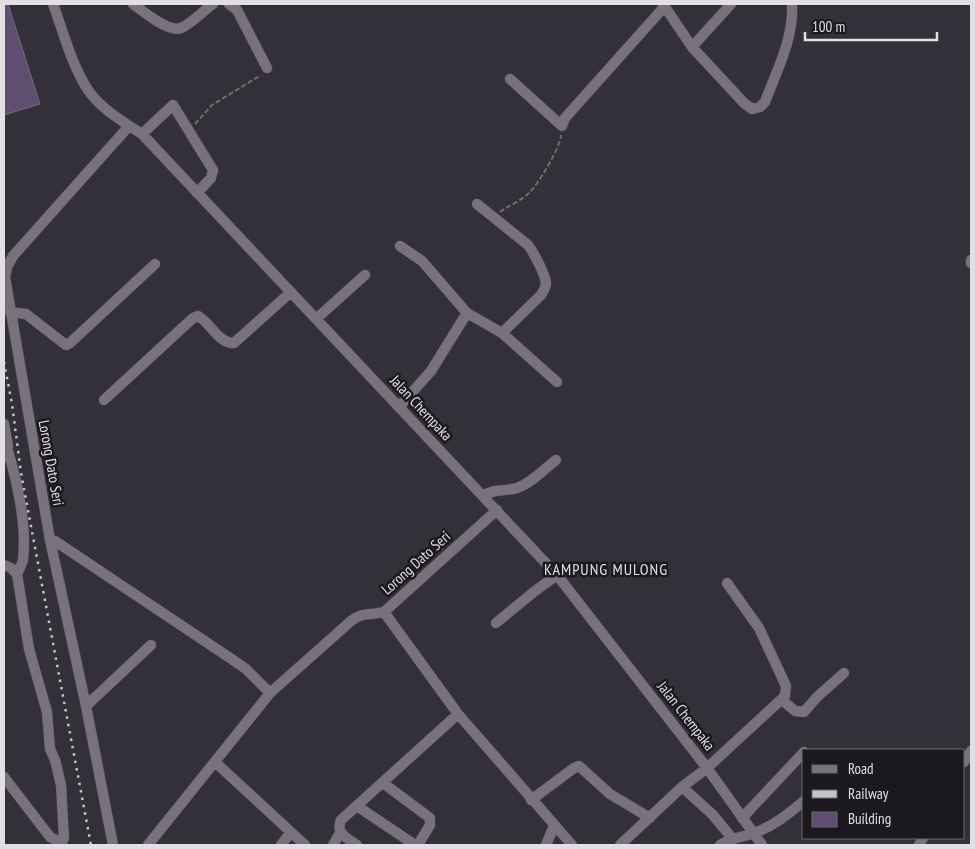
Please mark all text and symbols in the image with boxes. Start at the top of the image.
scale bar [805,10,938,42]
text: 100 m [812,17,845,36]
street label: Jalan Chempaka [386,370,456,444]
street label: Lorong Dato Seri [35,419,68,507]
street label: Lorong Dato Seri [377,527,454,599]
district label: KAMPUNG MULONG [544,559,668,579]
street label: Jalan Chempaka [653,676,719,754]
legend [802,749,965,839]
text: Road [848,759,874,778]
text: Railway [848,784,889,803]
text: Building [848,809,891,828]

